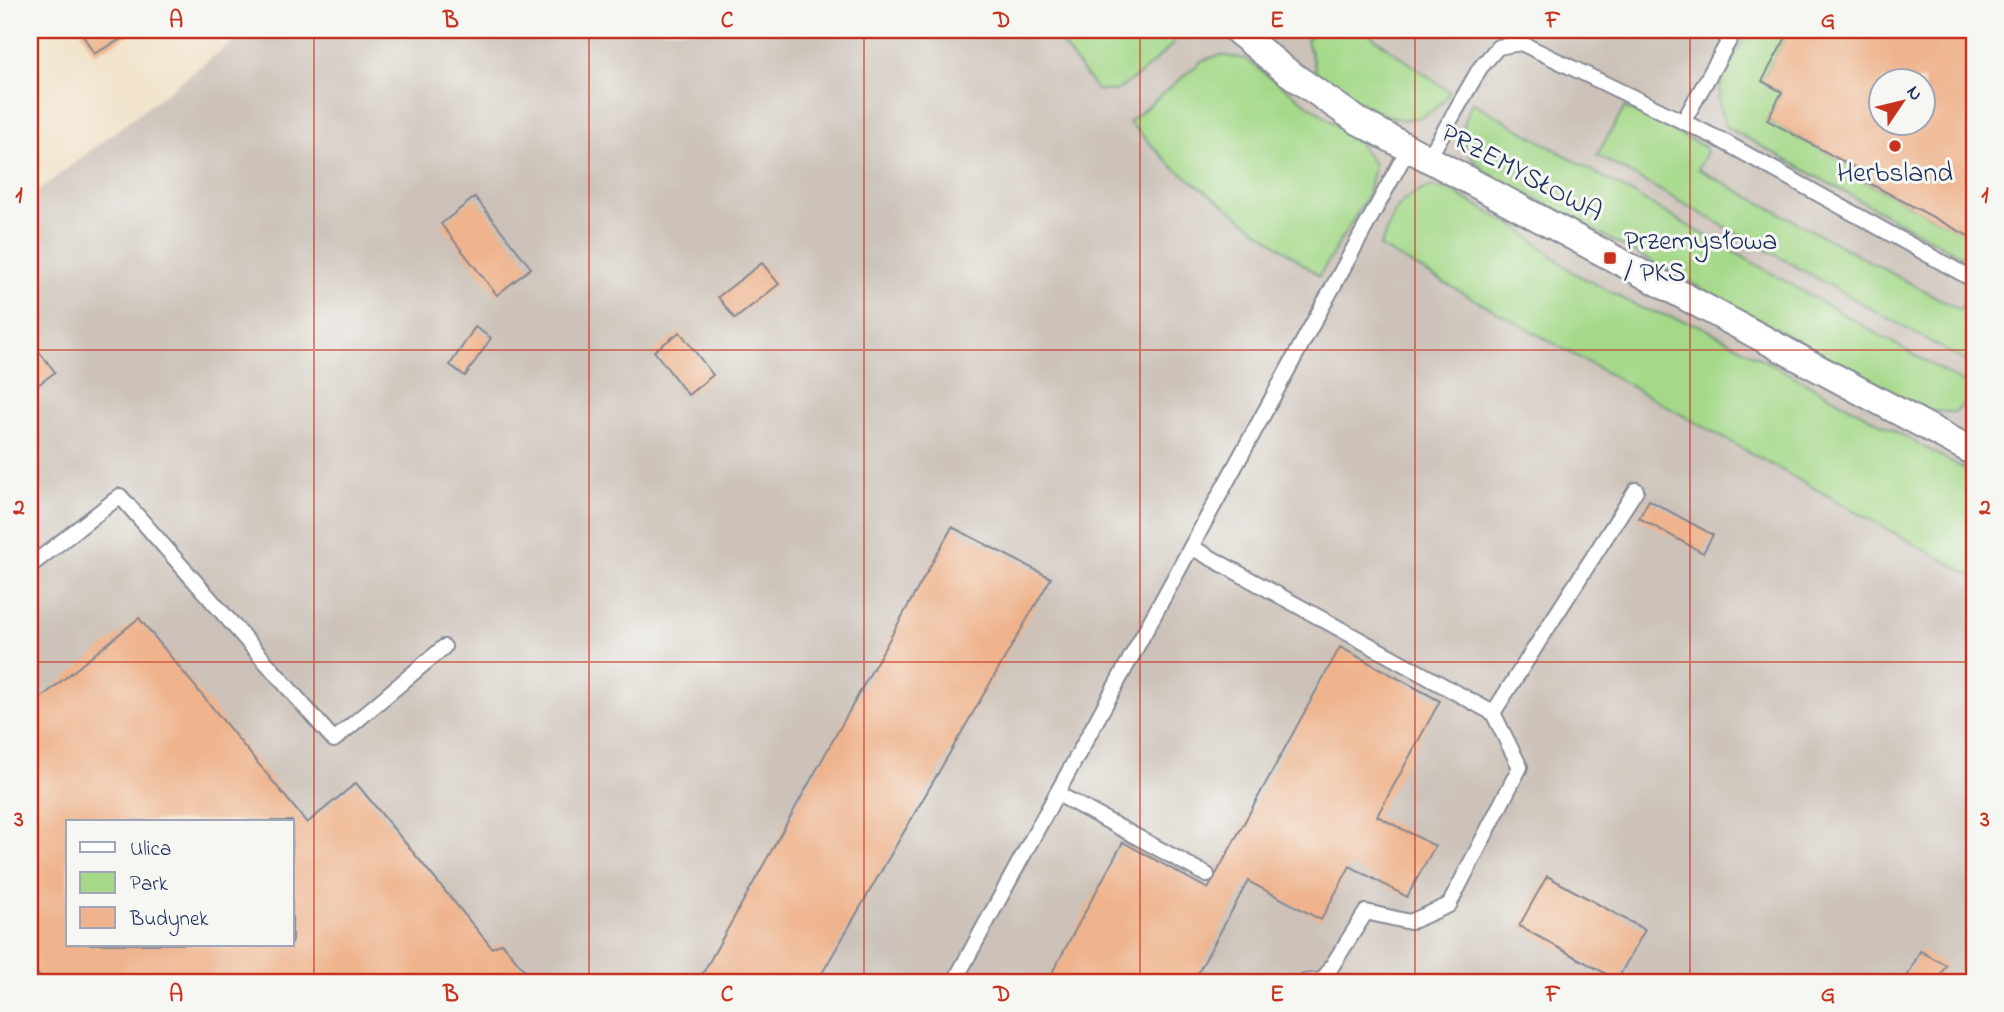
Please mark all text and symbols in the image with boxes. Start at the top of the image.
text: A [169,5,183,38]
text: B [442,5,459,38]
text: C [721,5,734,38]
text: D [993,5,1010,38]
text: E [1270,5,1284,38]
text: F [1545,5,1561,38]
text: G [1821,5,1835,38]
north arrow [1868,66,1938,136]
text: N [1899,81,1929,107]
street label: PRZEMYSŁOWA [1433,114,1609,234]
marker: Herbsland [1887,138,1903,154]
place label: Herbsland [1837,154,1953,195]
text: 1 [15,180,23,213]
text: 1 [1981,180,1989,213]
place label: Przemysłowa / PKS [1624,222,1777,295]
marker: Przemysłowa / PKS [1602,250,1618,266]
text: 2 [12,492,25,525]
text: 2 [1978,492,1991,525]
text: 3 [13,804,24,837]
text: 3 [1979,804,1990,837]
legend [66,820,294,946]
text: Ulica [130,835,171,865]
text: Park [130,870,169,900]
text: Budynek [129,905,209,937]
text: A [169,979,183,1012]
text: B [442,979,459,1012]
text: C [721,979,734,1012]
text: D [993,979,1010,1012]
text: E [1270,979,1284,1012]
text: F [1545,979,1561,1012]
text: G [1821,979,1835,1012]

